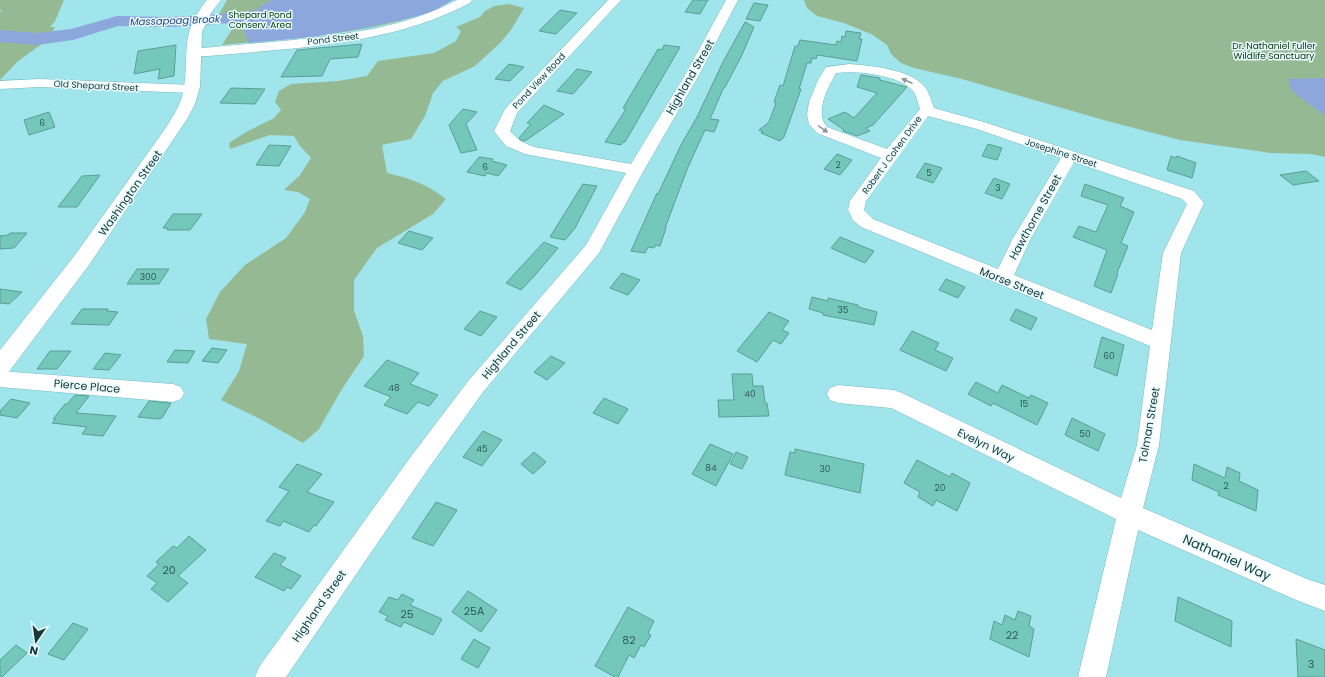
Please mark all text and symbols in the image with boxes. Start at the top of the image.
park label: Shepard Pond Conserv. Area [228,9,292,31]
water label: Massapoag Brook [130,11,221,30]
street label: Pond Street [307,30,359,48]
street label: Highland Street [662,36,718,118]
park label: Dr. Nathaniel Fuller Wildlife Sanctuary [1232,40,1316,62]
street label: Pond View Road [510,50,568,112]
one-way arrow [901,77,913,84]
street label: Old Shepard Street [53,78,139,94]
street label: Robert J Cohen Drive [860,113,925,197]
house number: 6 [39,117,45,129]
one-way arrow [818,125,829,133]
street label: Josephine Street [1023,136,1099,170]
street label: Washington Street [94,147,166,239]
house number: 2 [835,159,841,171]
house number: 6 [482,161,488,173]
house number: 5 [926,167,932,179]
street label: Hawthorne Street [1005,171,1065,263]
house number: 3 [995,182,1001,194]
street label: Morse Street [977,263,1047,303]
house number: 300 [140,271,157,283]
house number: 35 [838,304,849,316]
street label: Highland Street [478,307,544,383]
house number: 60 [1103,350,1115,362]
street label: Pierce Place [53,375,121,397]
house number: 48 [388,382,400,394]
street label: Tolman Street [1134,386,1164,464]
house number: 40 [744,388,756,400]
house number: 15 [1020,398,1029,410]
street label: Evelyn Way [955,424,1018,466]
house number: 50 [1079,428,1091,440]
house number: 45 [476,443,488,455]
house number: 84 [705,462,717,474]
house number: 30 [820,463,831,475]
house number: 2 [1223,480,1229,492]
house number: 20 [935,482,946,494]
street label: Nathaniel Way [1180,529,1275,586]
house number: 20 [162,562,176,578]
street label: Highland Street [288,567,350,645]
house number: 25A [464,603,485,619]
house number: 25 [400,606,414,622]
north arrow [16,621,56,661]
house number: 22 [1006,627,1018,643]
house number: 82 [622,632,636,648]
text: N [28,642,40,659]
house number: 3 [1308,656,1314,672]

